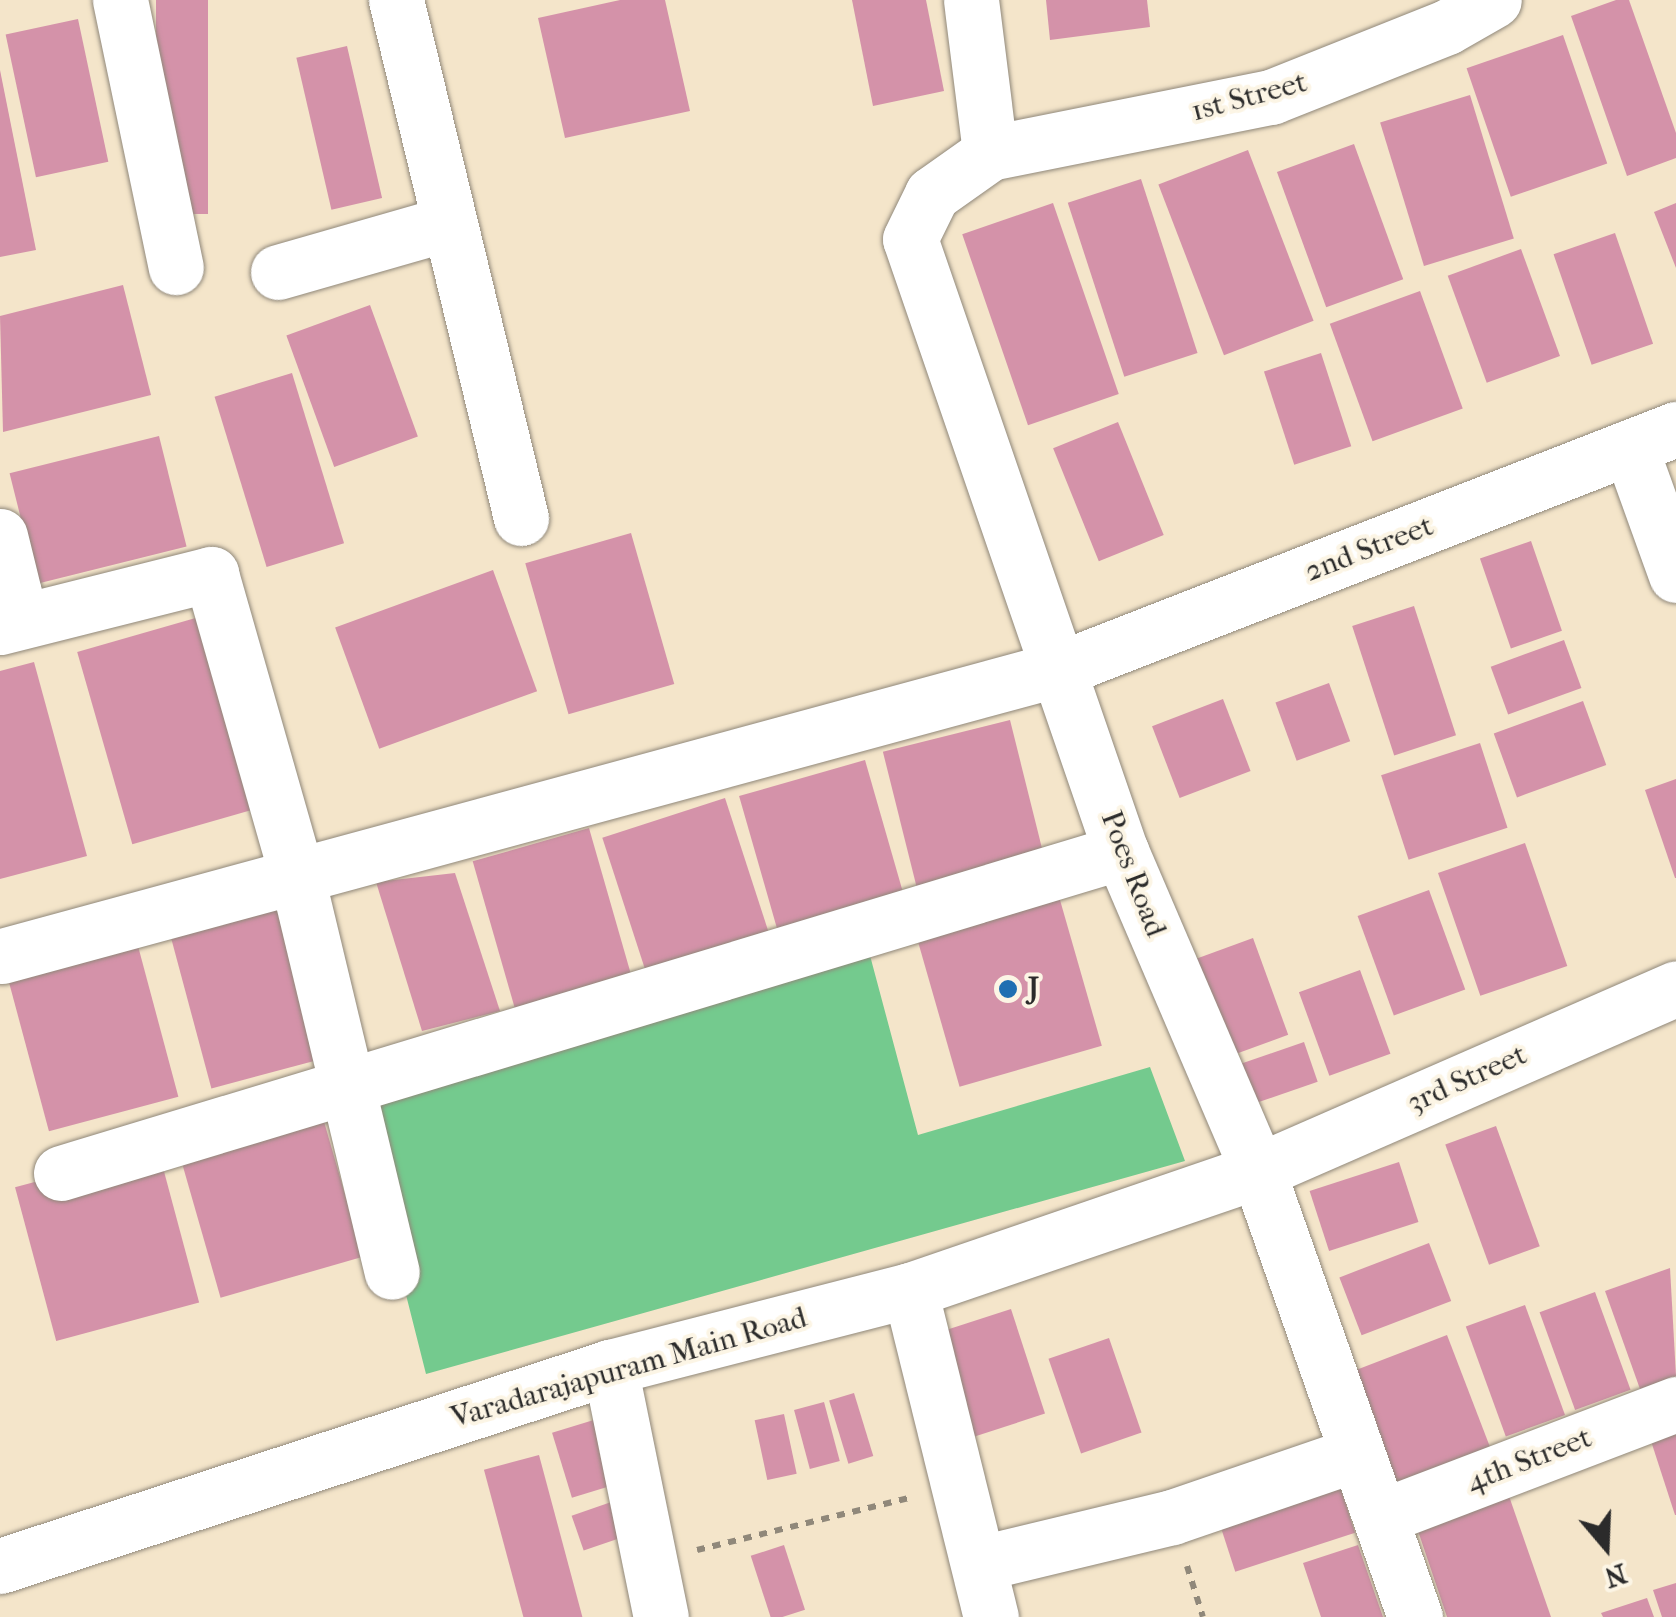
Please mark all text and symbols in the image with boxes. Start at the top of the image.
street label: 1st Street [1187,64,1311,130]
street label: 2nd Street [1300,508,1438,590]
street label: Poes Road [1093,806,1173,942]
place label: J [1028,971,1039,1007]
marker: J [997,978,1019,1000]
street label: 3rd Street [1402,1037,1532,1121]
street label: Varadarajapuram Main Road [447,1300,811,1436]
street label: 4th Street [1461,1420,1597,1500]
north arrow [1556,1497,1656,1597]
text: N [1601,1557,1631,1595]

